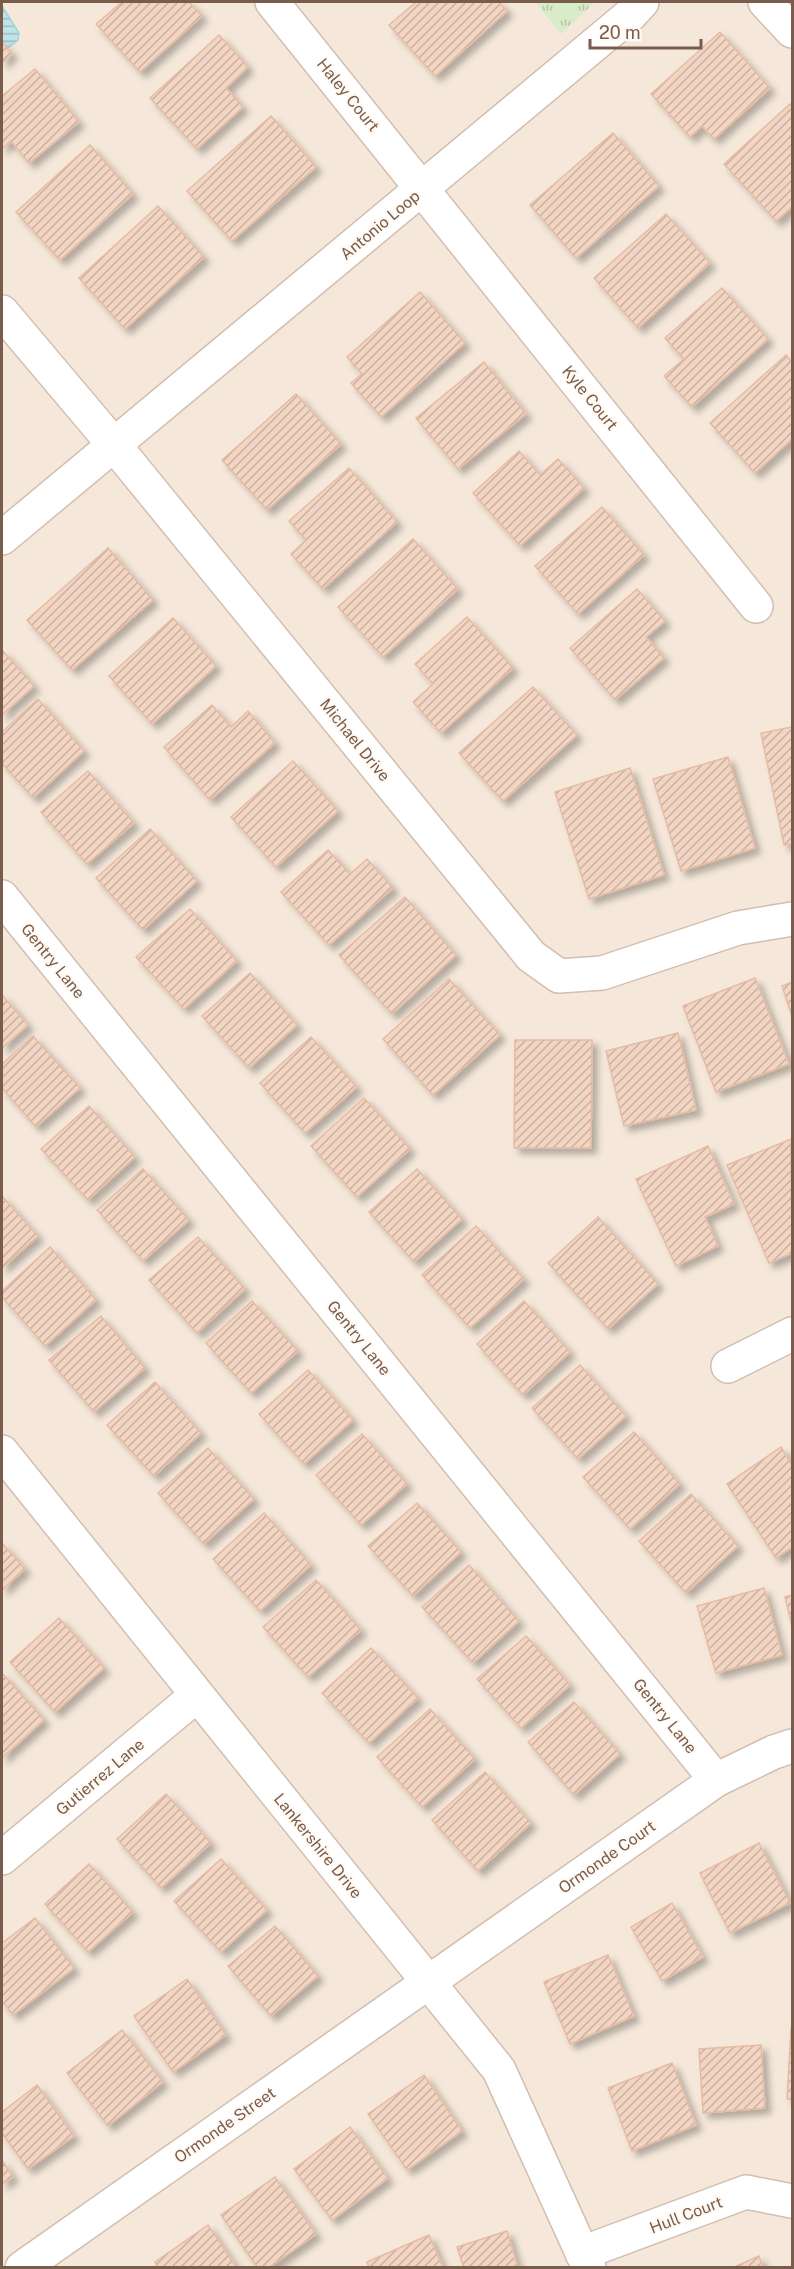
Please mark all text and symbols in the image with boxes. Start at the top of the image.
scale bar [590,12,701,50]
text: 20 m [599,22,641,43]
street label: Haley Court [313,55,383,135]
street label: Antonio Loop [336,186,424,264]
street label: Kyle Court [558,362,622,434]
street label: Michael Drive [316,695,394,785]
street label: Gentry Lane [17,920,89,1002]
street label: Gentry Lane [323,1297,395,1379]
street label: Gentry Lane [629,1675,701,1757]
street label: Gutierrez Lane [52,1735,148,1819]
street label: Lankershire Drive [270,1790,366,1902]
street label: Ormonde Court [555,1817,659,1897]
street label: Ormonde Street [171,2083,279,2167]
street label: Hull Court [647,2192,725,2238]

